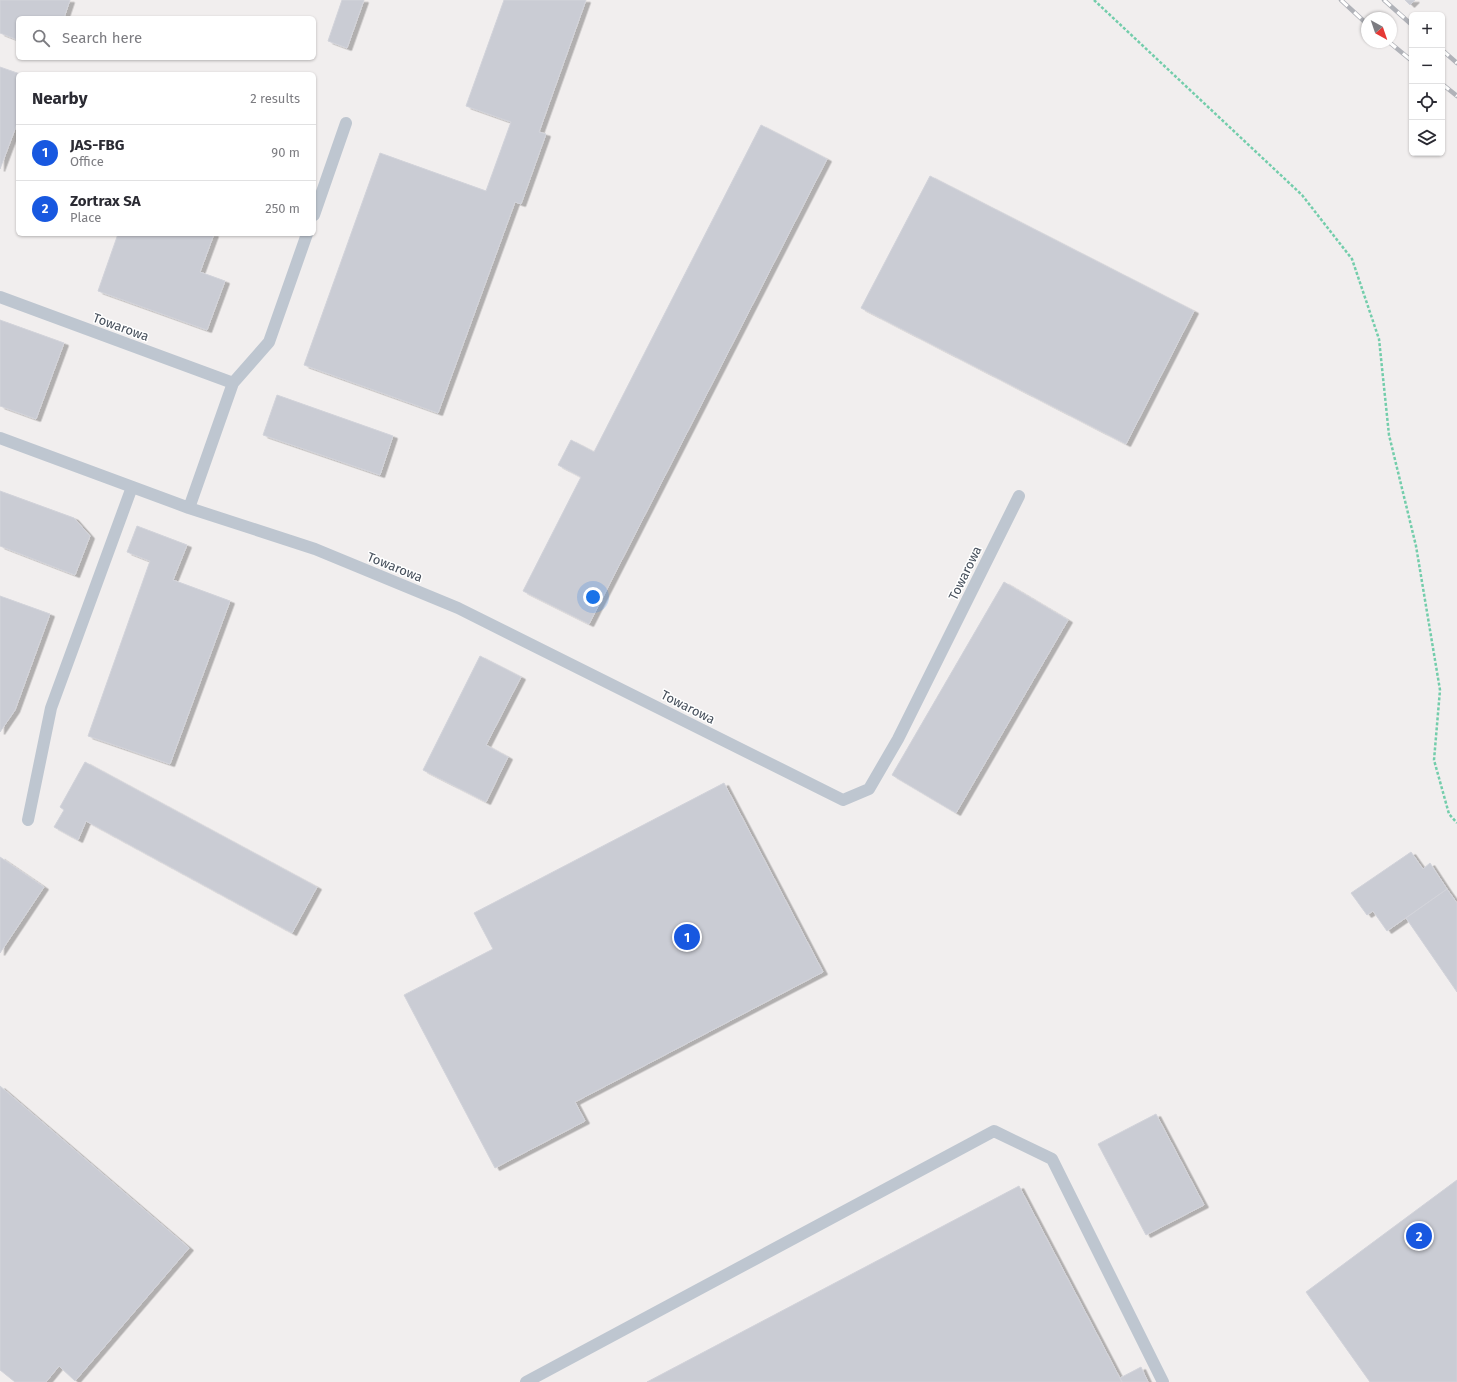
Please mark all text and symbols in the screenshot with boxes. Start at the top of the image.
north arrow [1361,12,1397,48]
map controls [1409,12,1445,156]
button: + [1409,12,1445,48]
search box [16,16,316,60]
icon: search [30,27,52,49]
text: Search here [62,29,142,47]
button: − [1409,48,1445,84]
button: locate [1409,84,1445,120]
text: Nearby [32,88,87,109]
text: 2 results [250,91,300,106]
button: layers [1409,120,1445,156]
text: JAS-FBG [70,136,125,154]
text: 1 [42,145,48,160]
text: 90 m [271,145,300,160]
text: Office [70,154,104,169]
text: Zortrax SA [70,192,141,210]
text: 2 [42,201,48,216]
text: 250 m [265,201,300,216]
text: Place [70,210,101,225]
street label: Towarowa [91,310,151,344]
street label: Towarowa [945,544,985,602]
street label: Towarowa [365,549,425,585]
your location [583,587,603,607]
street label: Towarowa [659,687,717,727]
pin: 1 [674,922,700,952]
pin: 2 [1406,1221,1432,1251]

